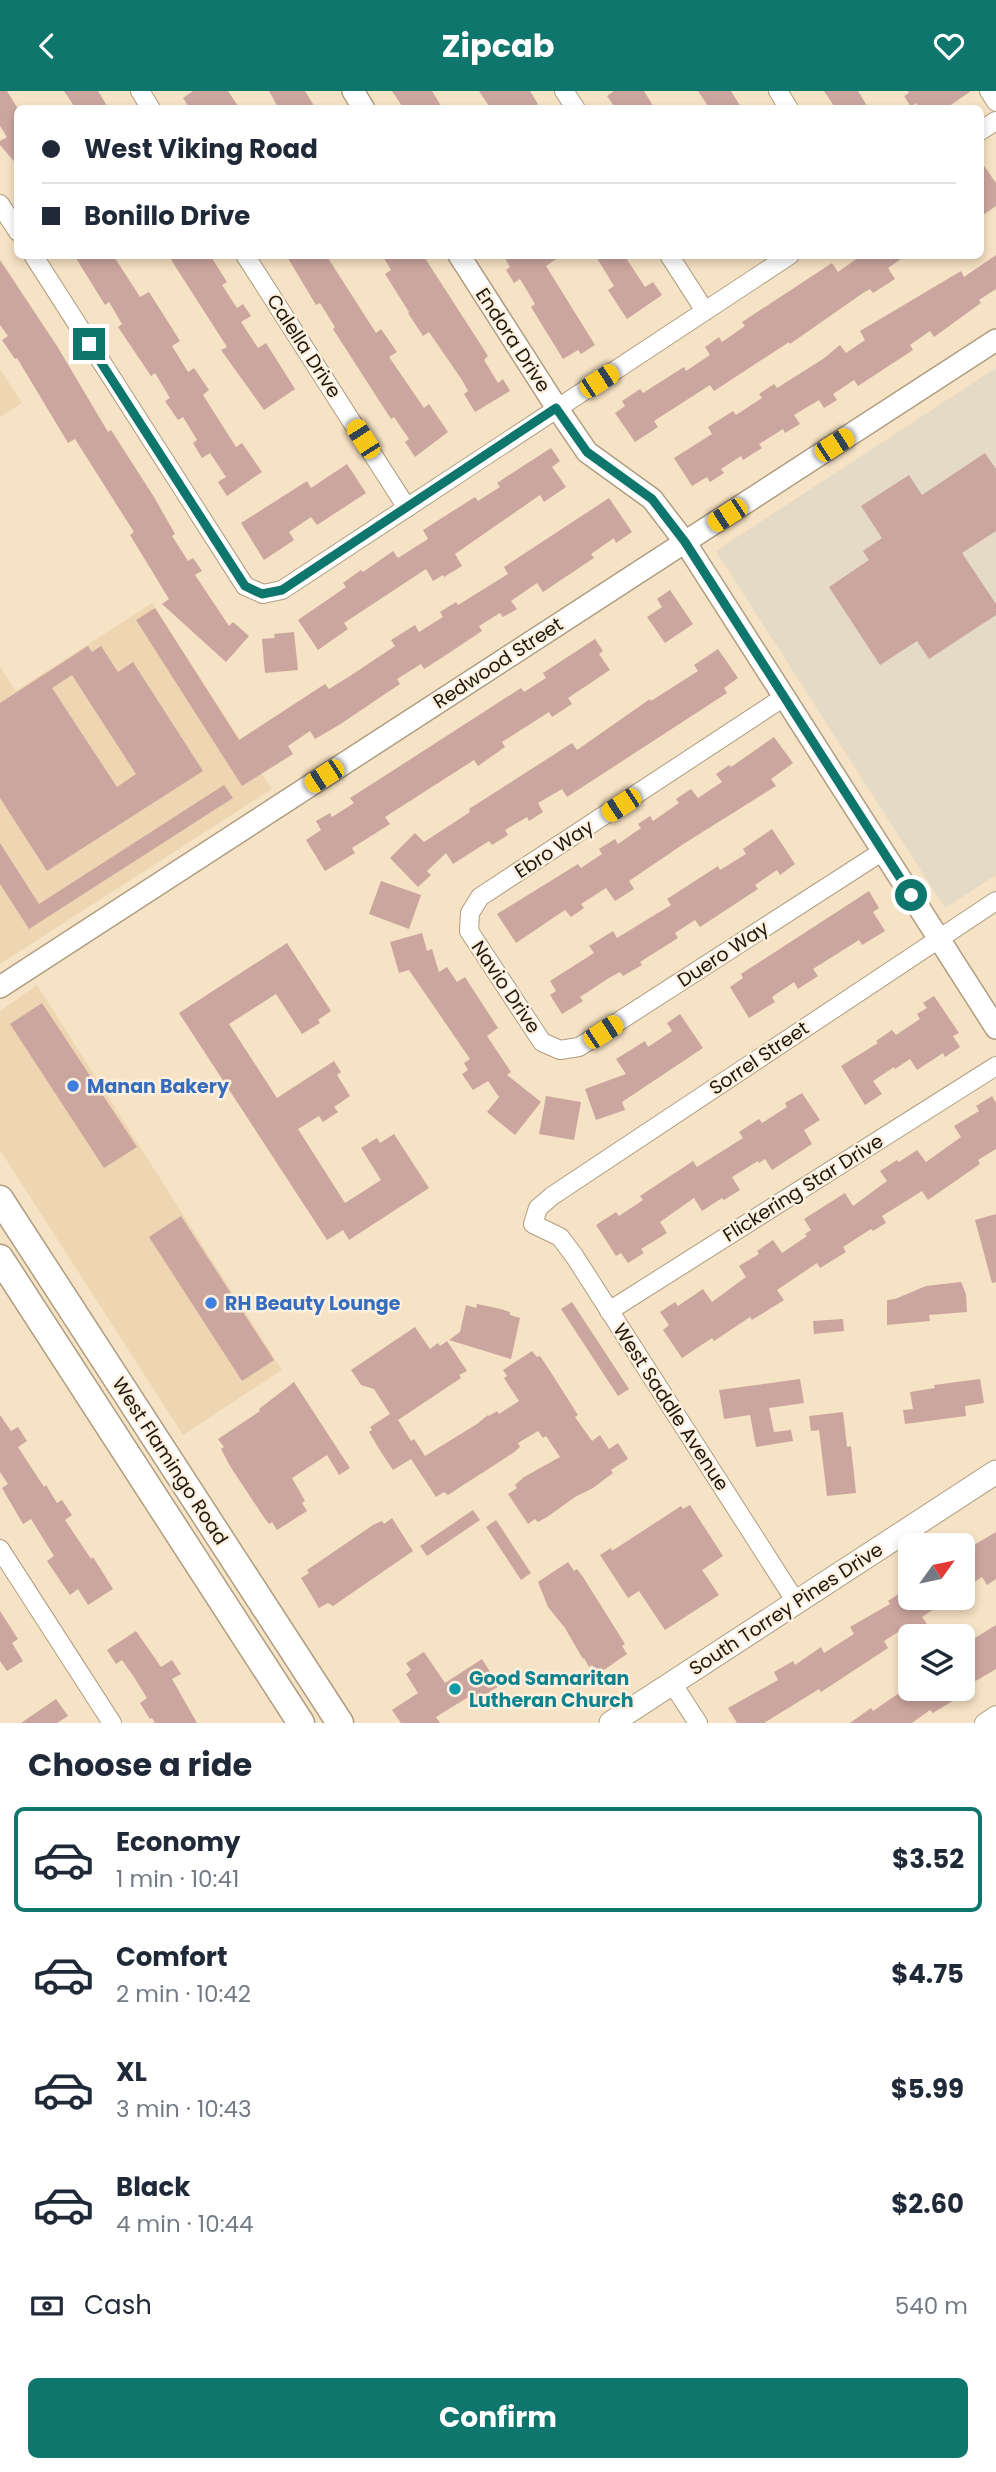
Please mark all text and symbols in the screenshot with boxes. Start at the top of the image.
text: Zipcab [441,23,555,68]
icon: back [28,27,66,65]
icon: heart [930,27,968,65]
text: West Viking Road [84,131,318,167]
text: Bonillo Drive [84,198,250,234]
street label: Endora Drive [469,283,557,397]
street label: Calella Drive [260,289,348,403]
route end [73,328,105,360]
car [576,361,623,401]
car [343,416,384,462]
car [811,425,858,465]
car [704,495,751,535]
street label: Redwood Street [428,611,568,715]
car [301,756,348,796]
car [598,785,645,825]
street label: Ebro Way [509,813,599,885]
route start [895,879,927,911]
street label: Duero Way [672,914,774,994]
street label: Navio Drive [465,935,547,1039]
car [580,1012,627,1052]
street label: Sorrel Street [704,1015,814,1101]
place label: Manan Bakery [87,1073,230,1100]
marker: Manan Bakery [65,1078,81,1094]
street label: Flickering Star Drive [718,1128,888,1248]
place label: RH Beauty Lounge [225,1290,401,1317]
marker: RH Beauty Lounge [203,1295,219,1311]
street label: West Saddle Avenue [607,1318,735,1496]
street label: West Flamingo Road [106,1372,234,1550]
north arrow [898,1533,975,1610]
map controls [898,1533,975,1701]
street label: South Torrey Pines Drive [684,1536,888,1682]
button: layers [898,1624,975,1701]
place label: Good Samaritan Lutheran Church [469,1665,633,1714]
marker: Good Samaritan Lutheran Church [447,1681,463,1697]
text: Choose a ride [28,1742,252,1787]
text: Economy [116,1824,240,1860]
icon: car [32,1828,95,1891]
text: $3.52 [892,1841,964,1877]
text: 1 min · 10:41 [116,1863,239,1895]
text: Comfort [116,1939,228,1975]
icon: car [32,1943,95,2006]
text: $4.75 [891,1956,964,1992]
text: 2 min · 10:42 [116,1978,251,2010]
text: XL [116,2054,147,2090]
icon: car [32,2058,95,2121]
text: $5.99 [891,2071,964,2107]
text: 3 min · 10:43 [116,2093,252,2125]
text: Black [116,2169,190,2205]
icon: car [32,2173,95,2236]
text: $2.60 [891,2186,964,2222]
text: 4 min · 10:44 [116,2208,253,2240]
icon: cash [28,2287,66,2325]
text: Cash [84,2287,152,2323]
text: 540 m [895,2290,968,2322]
button: Confirm [28,2378,968,2458]

